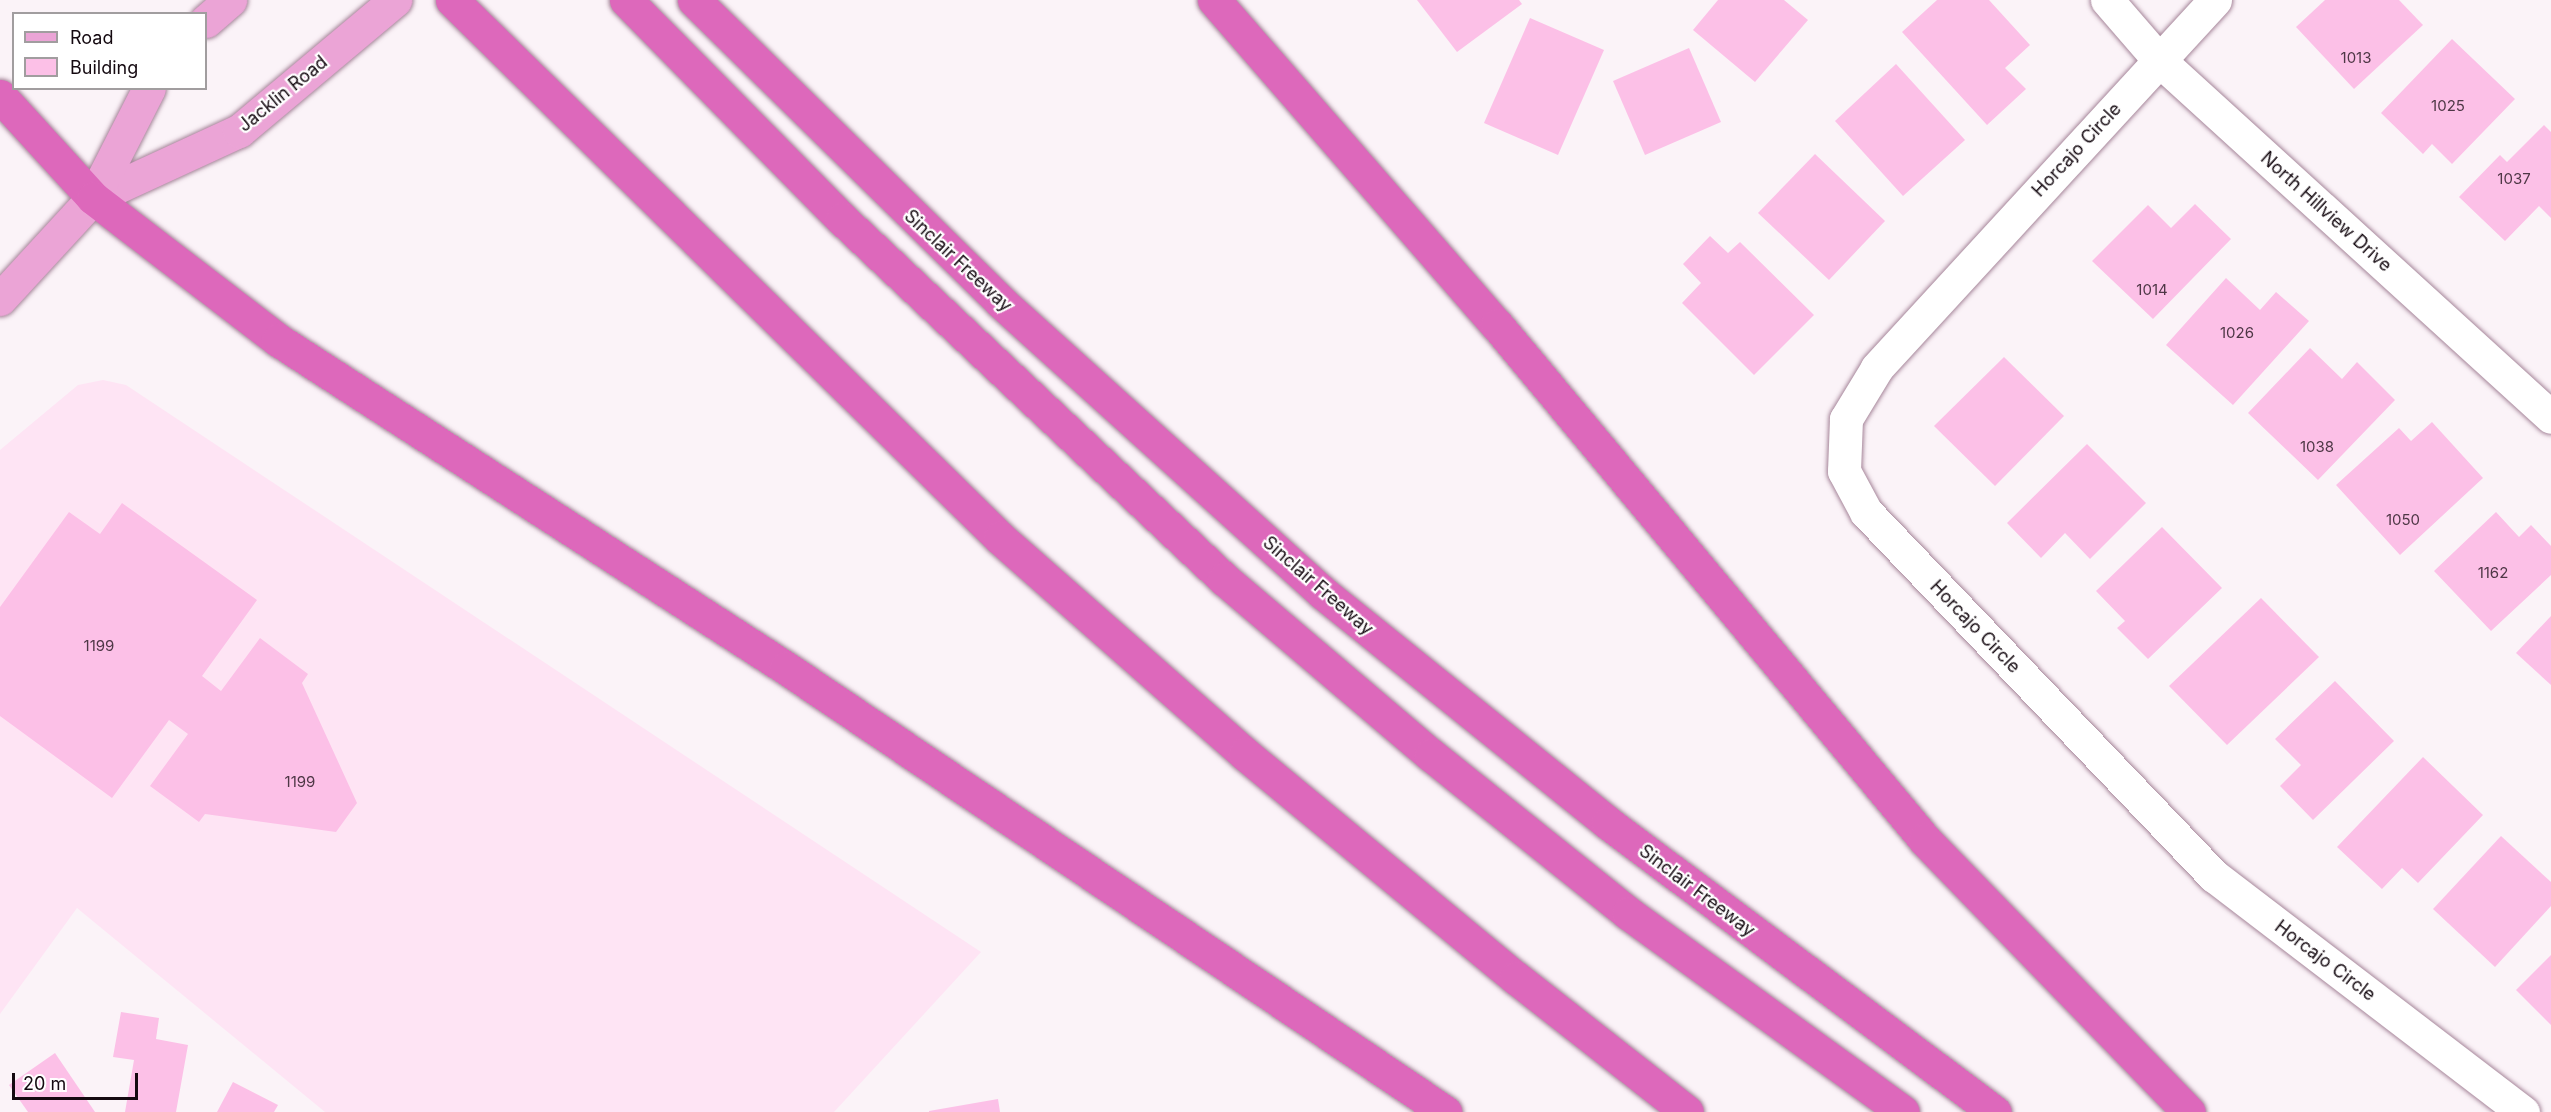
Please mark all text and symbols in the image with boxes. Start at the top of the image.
legend [12,12,207,90]
text: Road [70,27,113,48]
house number: 1013 [2341,49,2371,67]
street label: Jacklin Road [234,52,332,136]
text: Building [70,57,138,78]
house number: 1025 [2431,97,2465,115]
street label: Horcajo Circle [2028,99,2126,201]
street label: North Hillview Drive [2256,148,2396,276]
house number: 1037 [2497,170,2531,188]
street label: Sinclair Freeway [900,206,1016,316]
house number: 1014 [2136,281,2168,299]
house number: 1026 [2220,324,2254,342]
house number: 1038 [2300,438,2334,456]
house number: 1050 [2386,511,2420,529]
street label: Sinclair Freeway [1258,532,1378,640]
house number: 1162 [2478,564,2508,582]
street label: Horcajo Circle [1925,576,2025,678]
house number: 1199 [84,637,114,655]
house number: 1199 [285,773,315,791]
street label: Sinclair Freeway [1635,840,1759,942]
street label: Horcajo Circle [2270,916,2380,1006]
scale bar [15,1061,141,1099]
text: 20 m [23,1073,66,1094]

